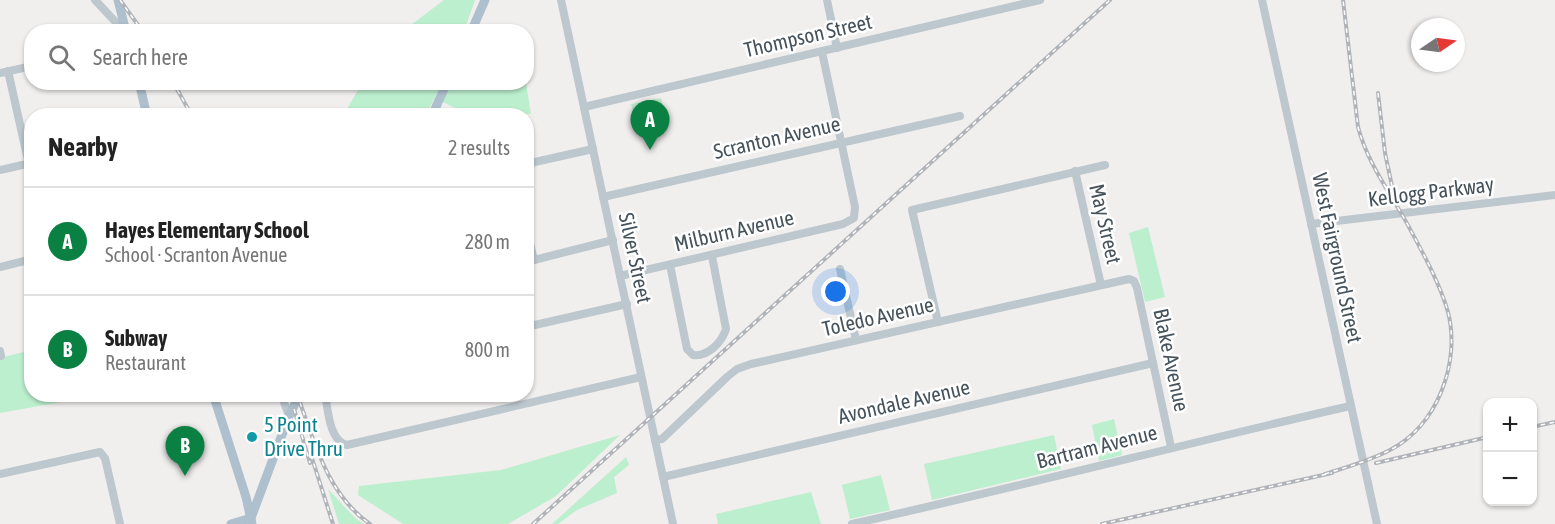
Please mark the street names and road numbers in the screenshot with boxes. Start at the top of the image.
street label: Thompson Street [742,9,874,61]
street label: Scranton Avenue [711,111,842,163]
street label: West Fairground Street [1308,171,1368,345]
street label: Kellogg Parkway [1367,171,1495,211]
street label: May Street [1085,181,1127,266]
street label: Milburn Avenue [672,205,796,255]
street label: Silver Street [615,210,657,305]
street label: Toledo Avenue [820,292,936,340]
street label: Blake Avenue [1149,306,1195,413]
street label: Avondale Avenue [836,374,972,428]
street label: Bartram Avenue [1034,419,1160,473]

